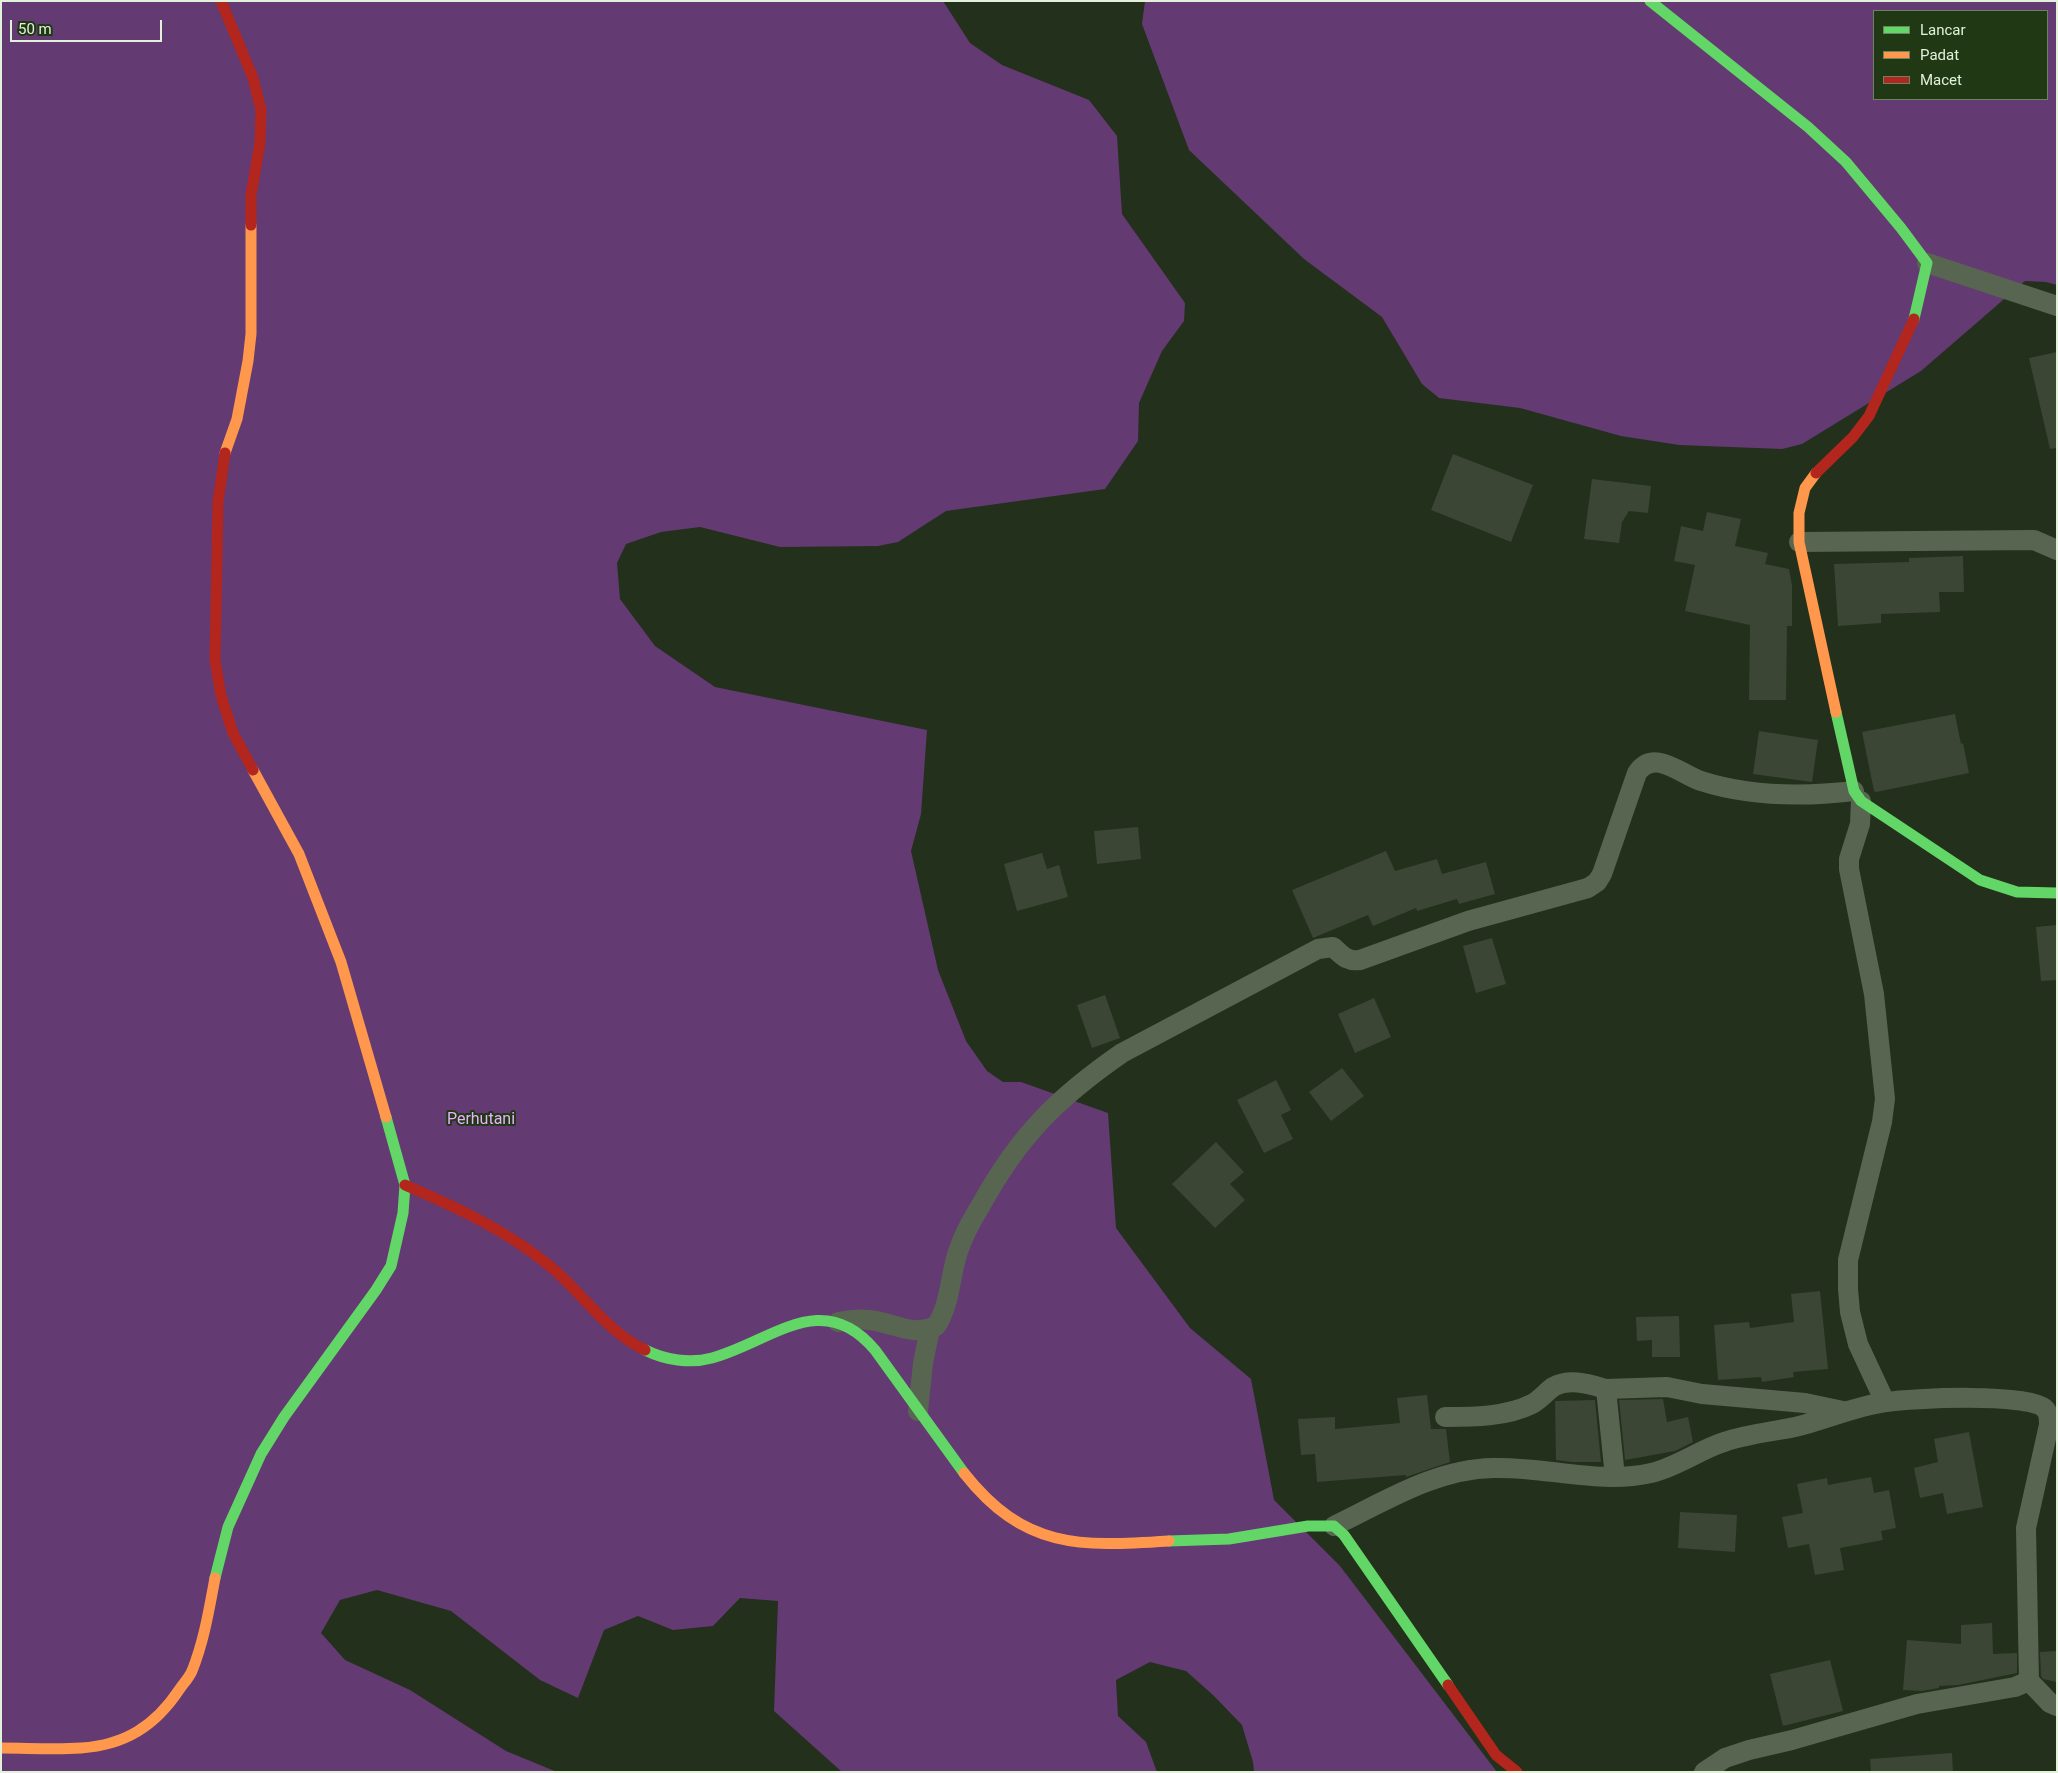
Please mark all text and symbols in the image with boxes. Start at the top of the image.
scale bar [12,10,165,42]
legend [1873,10,2048,100]
text: 50 m [18,20,52,38]
text: Lancar [1920,21,1966,39]
text: Padat [1920,46,1959,64]
text: Macet [1920,71,1962,89]
park label: Perhutani [447,1110,515,1130]

